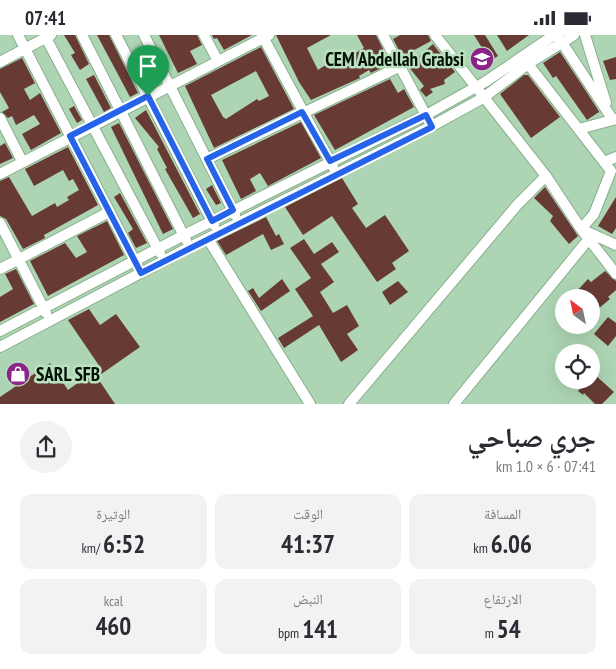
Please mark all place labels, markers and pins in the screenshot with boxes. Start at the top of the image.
pin [127,45,169,96]
school or university icon: CEM Abdellah Grabsi [469,46,495,72]
place label: CEM Abdellah Grabsi [325,47,464,71]
shop icon: SARL SFB [5,361,31,387]
place label: SARL SFB [36,362,100,386]

